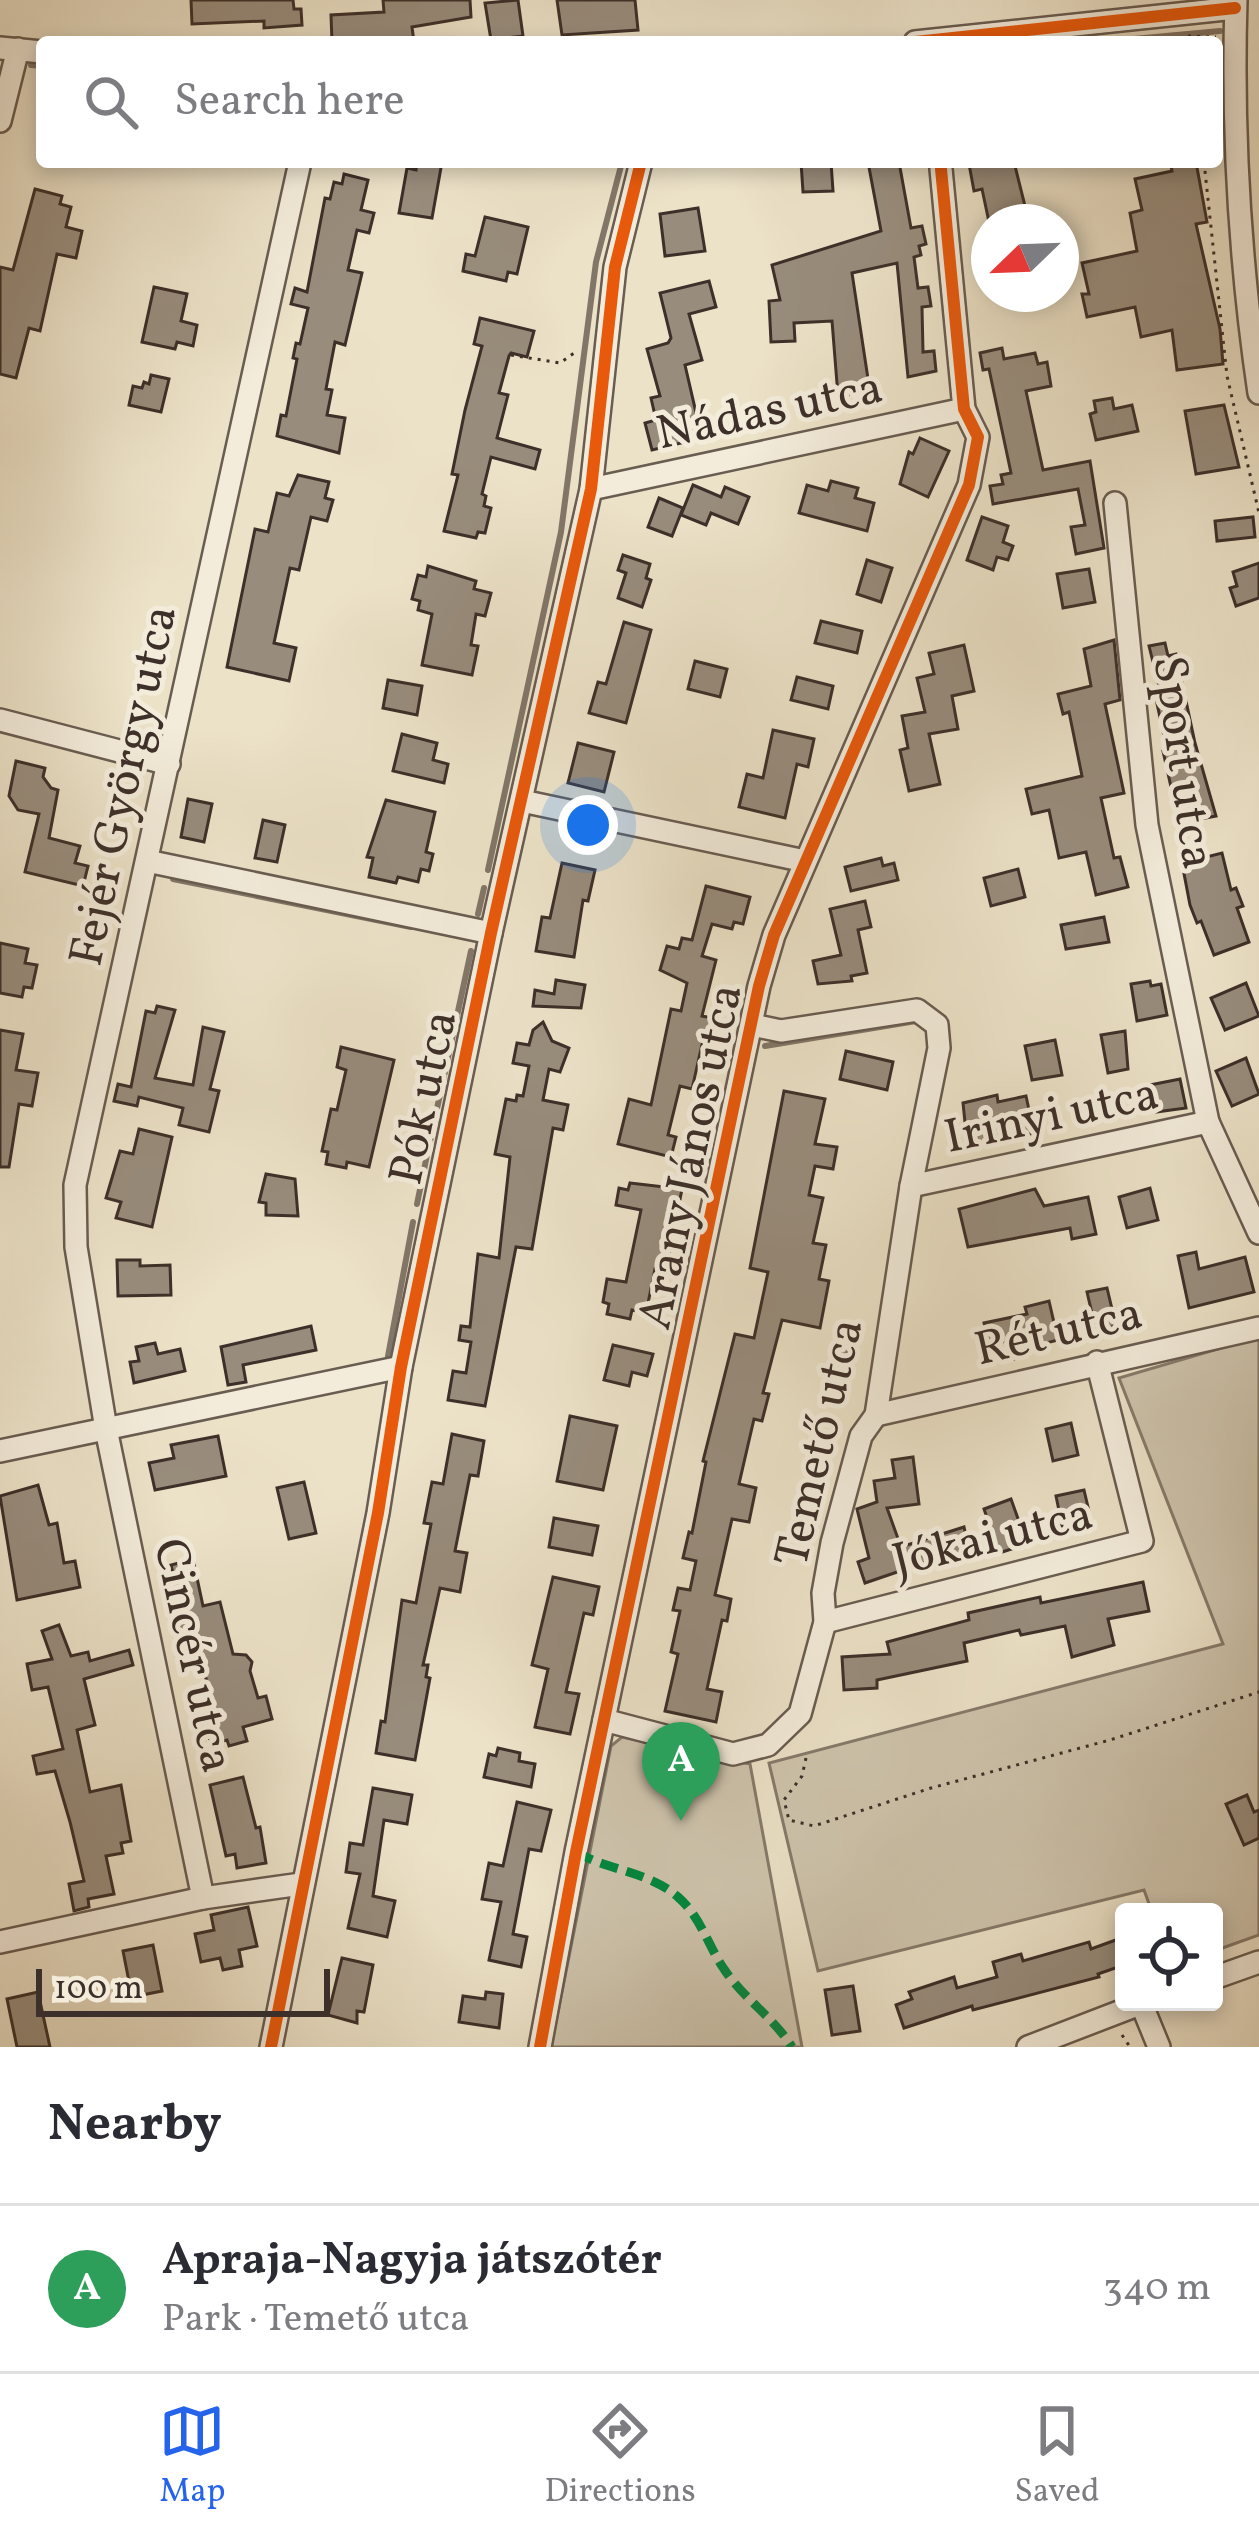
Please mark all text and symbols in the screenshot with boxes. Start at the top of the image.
search box [36,36,1223,168]
icon: search [78,69,144,135]
text: Search here [174,71,405,134]
north arrow [971,204,1079,312]
street label: Nádas utca [651,356,889,469]
street label: Fejér György utca [54,599,196,972]
street label: Sport utca [1133,652,1230,874]
your location [558,795,618,855]
street label: Arany János utca [623,978,762,1336]
street label: Pók utca [374,1005,477,1191]
street label: Irinyi utca [939,1062,1165,1173]
street label: Rét utca [969,1282,1149,1385]
street label: Temető utca [760,1312,882,1574]
street label: Jókai utca [886,1482,1100,1597]
street label: Cincér utca [134,1533,249,1779]
pin: A [642,1722,720,1821]
map controls [1115,1903,1223,2011]
button: locate [1115,1903,1223,2011]
scale bar [36,1963,330,2016]
text: 100 m [54,1967,143,2013]
text: Nearby [48,2090,222,2161]
text: Apraja-Nagyja játszótér [162,2230,662,2293]
text: A [73,2262,101,2316]
text: 340 m [1103,2262,1211,2316]
text: Park · Temető utca [162,2293,469,2347]
tab: Map [159,2398,226,2516]
tab: Directions [544,2398,696,2516]
tab: Saved [1015,2398,1100,2516]

